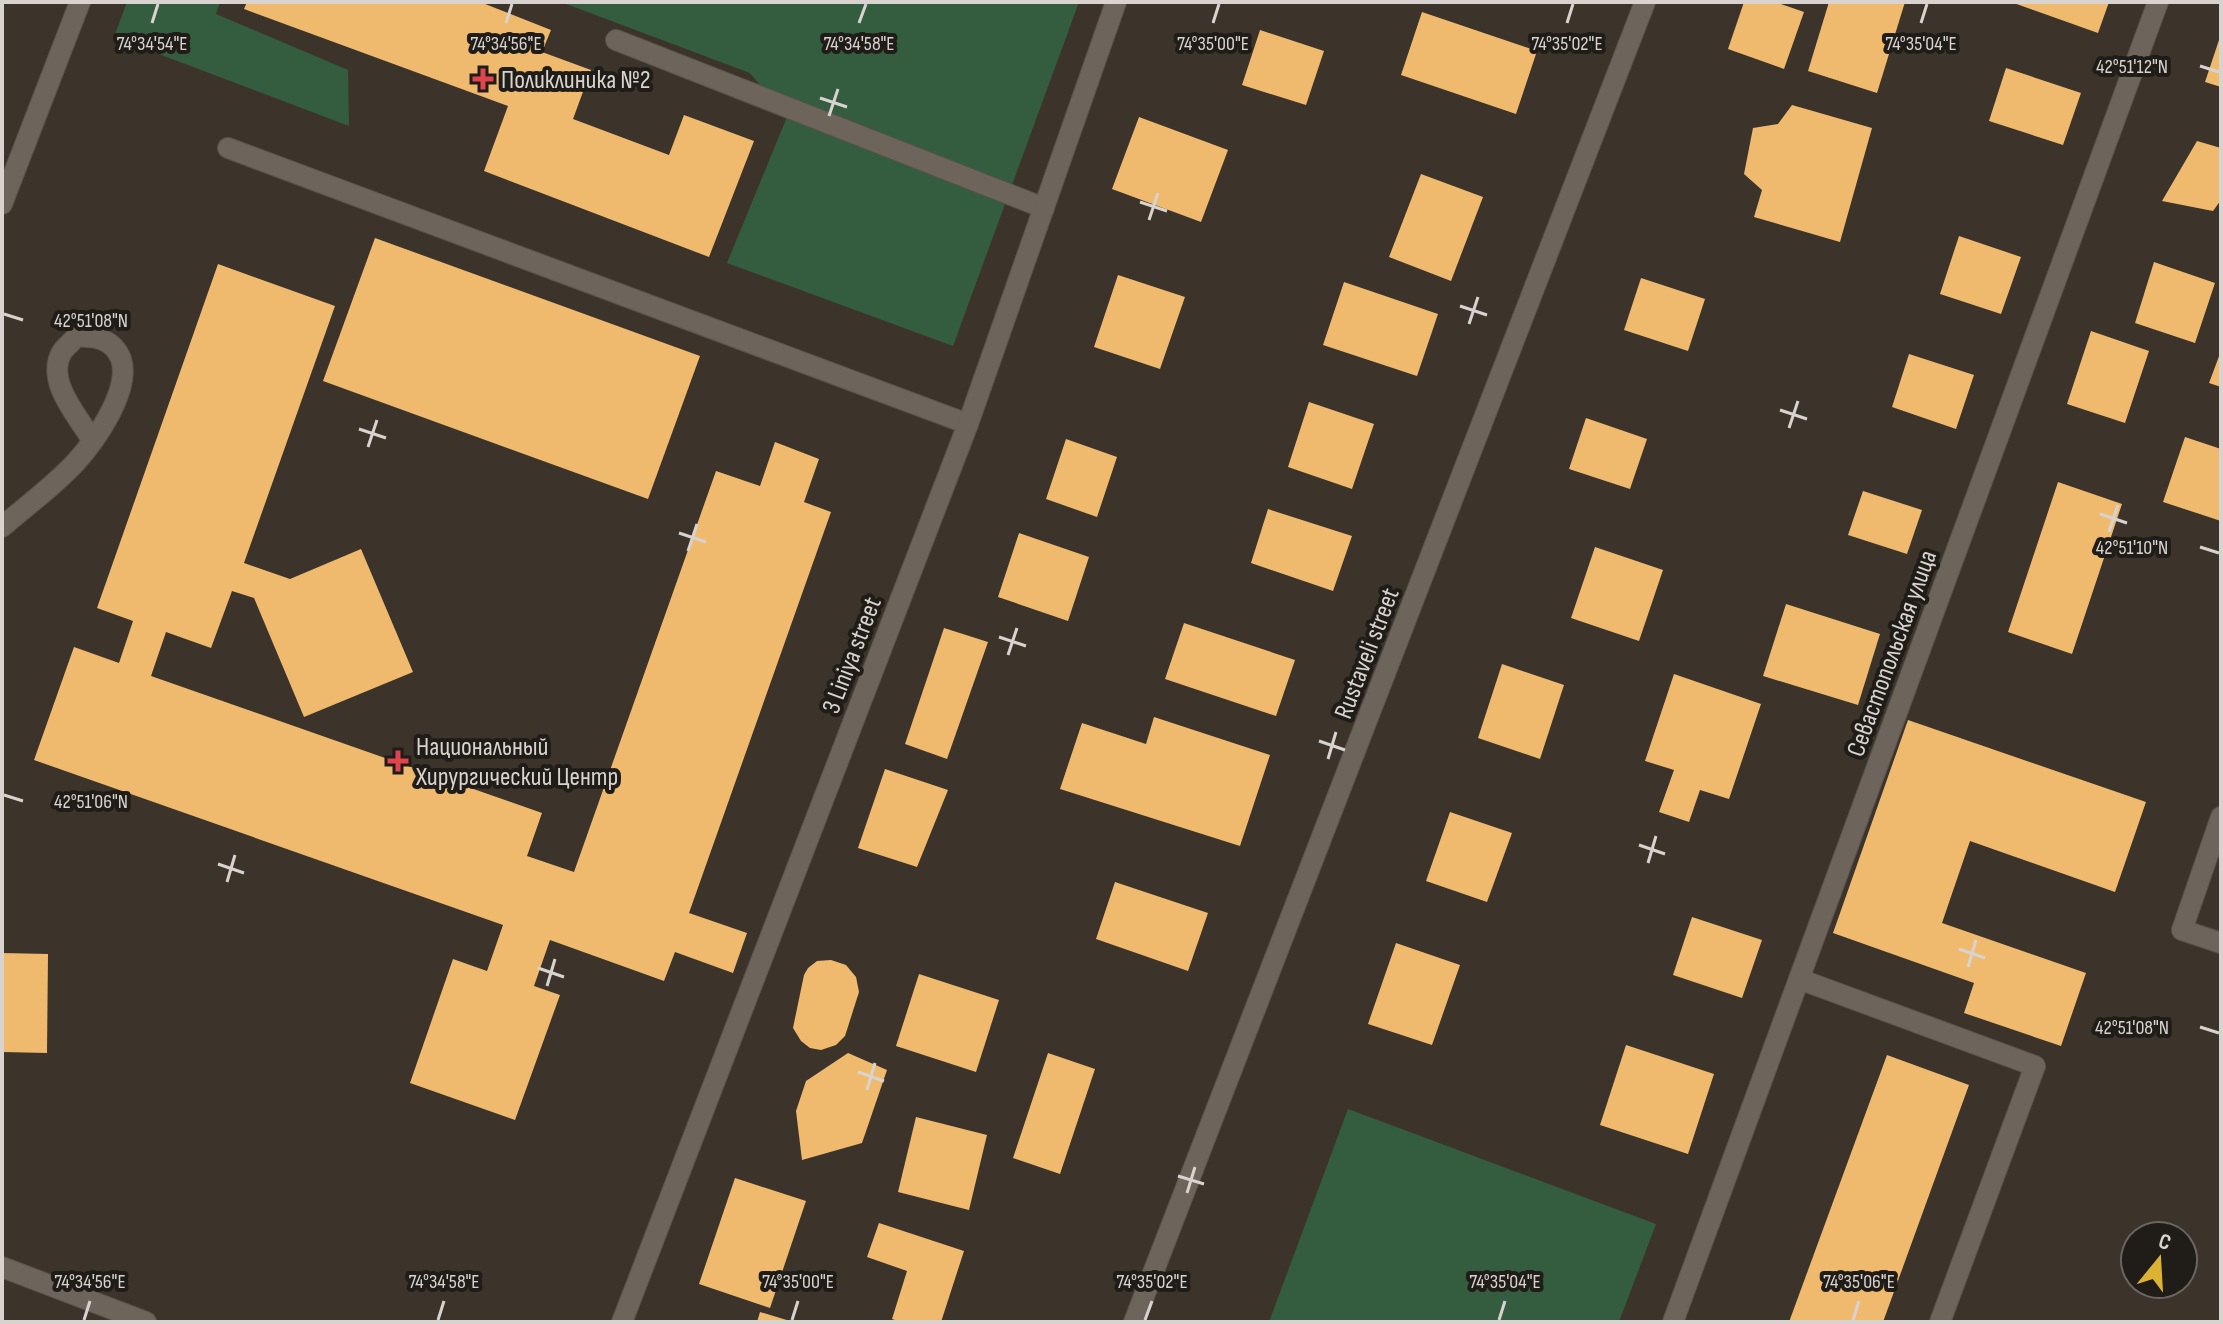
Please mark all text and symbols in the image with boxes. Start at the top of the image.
text: 74°34'54"E [117,32,187,56]
text: 74°34'56"E [470,32,542,56]
text: 74°34'58"E [823,32,895,56]
text: 74°35'00"E [1177,32,1249,56]
text: 74°35'02"E [1531,32,1603,56]
text: 74°35'04"E [1885,32,1957,56]
text: 42°51'12"N [2096,55,2168,79]
place label: Поликлиника №2 [501,65,651,96]
marker: Поликлиника №2 [472,68,494,90]
text: 42°51'08"N [54,309,128,333]
text: 42°51'10"N [2096,536,2168,560]
street label: Севастопольская улица [1841,546,1944,761]
street label: Rustaveli street [1328,584,1407,723]
street label: 3 Liniya street [816,593,889,718]
place label: Национальный Хирургический Центр [415,732,618,793]
marker: Национальный Хирургический Центр [387,750,409,772]
text: 42°51'06"N [54,790,128,814]
text: 42°51'08"N [2095,1016,2169,1040]
north arrow [2119,1220,2199,1300]
text: С [2155,1228,2174,1257]
text: 74°34'56"E [54,1270,126,1294]
text: 74°34'58"E [408,1270,480,1294]
text: 74°35'00"E [762,1270,834,1294]
text: 74°35'02"E [1116,1270,1188,1294]
text: 74°35'04"E [1469,1270,1541,1294]
text: 74°35'06"E [1823,1270,1895,1294]

